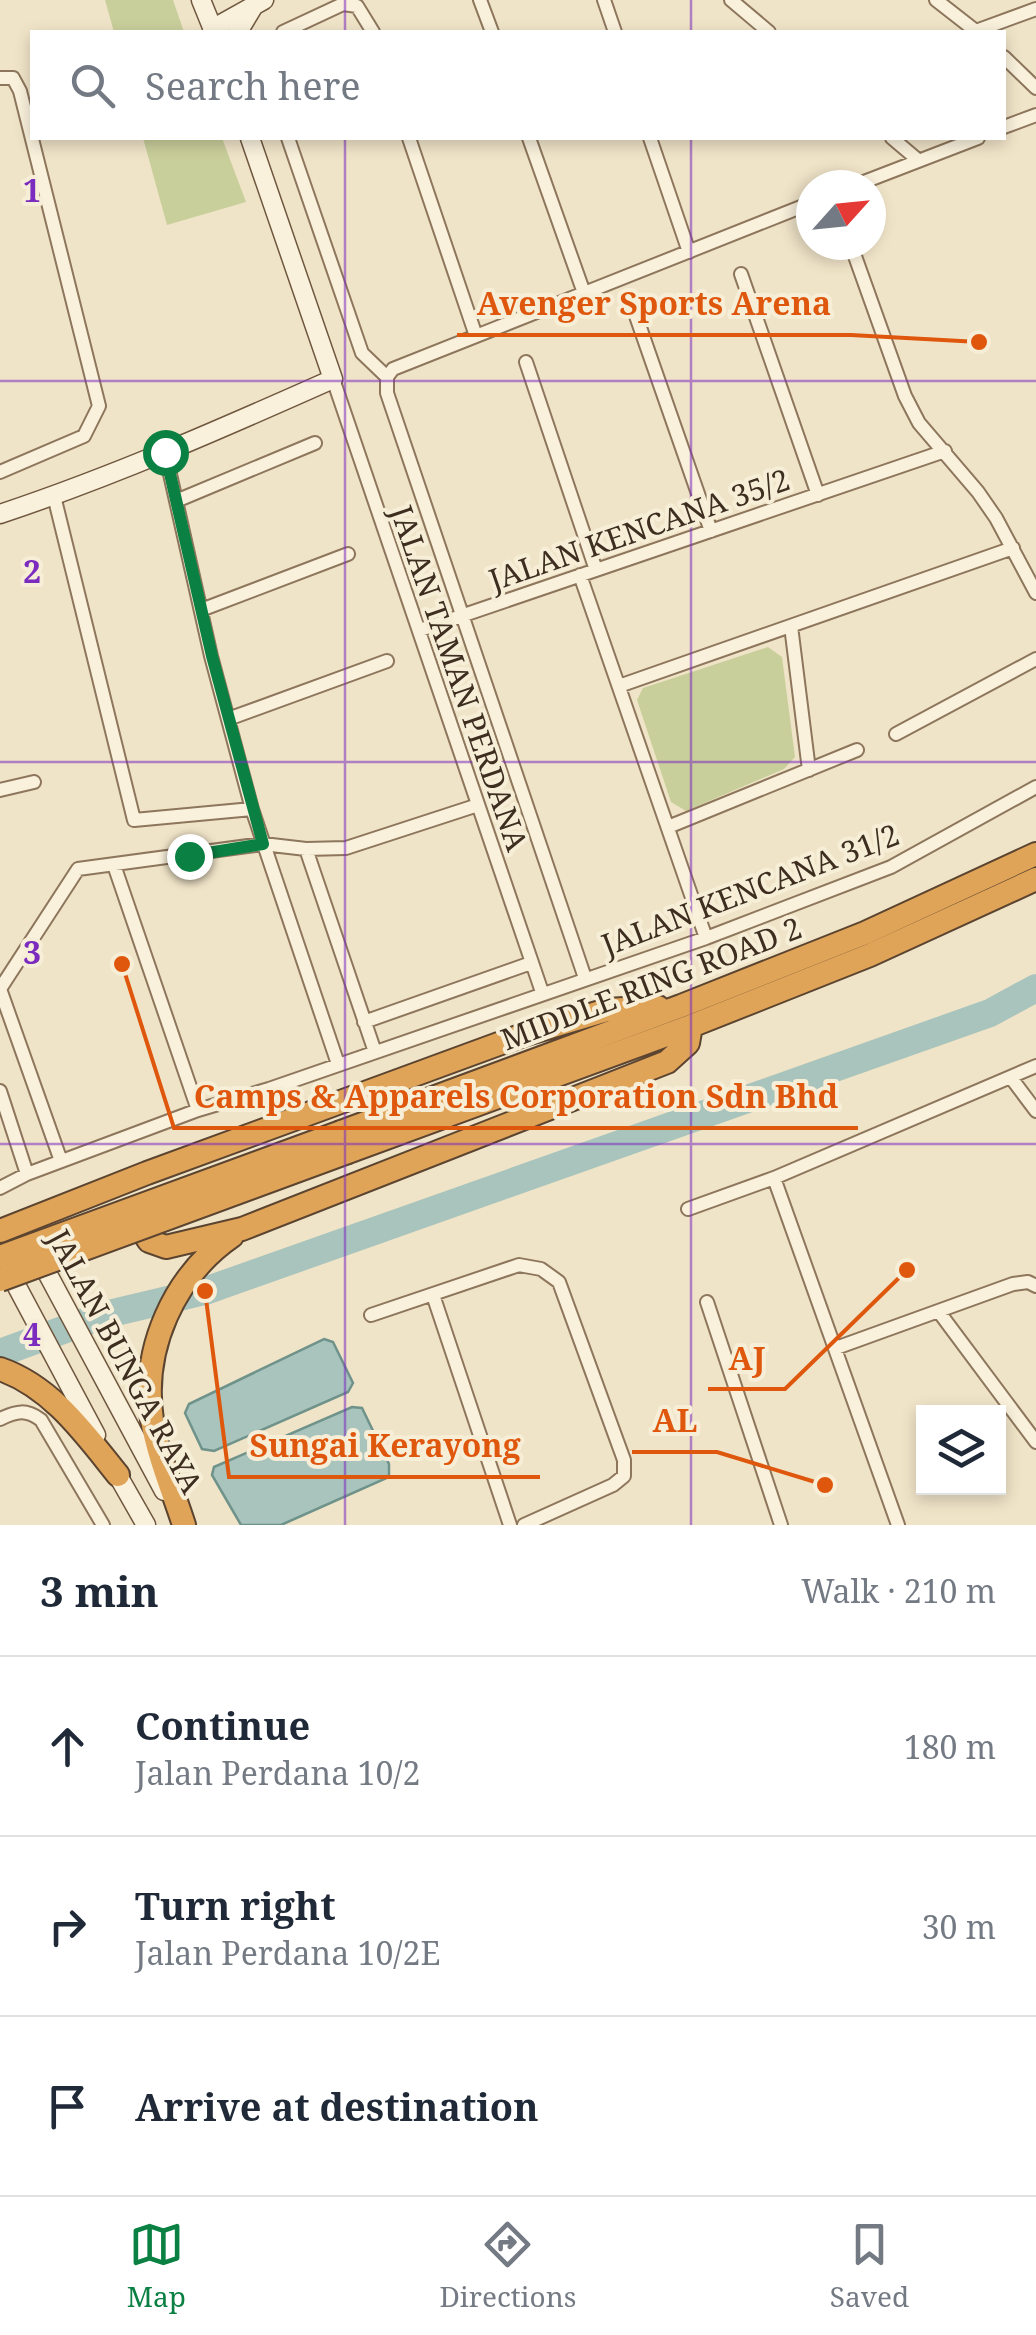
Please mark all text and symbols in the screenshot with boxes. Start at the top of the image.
search box [30,30,1006,140]
icon: search [65,58,120,113]
text: Search here [145,59,361,111]
text: 1 [23,168,41,211]
north arrow [796,170,886,260]
callout: Avenger Sports Arena [457,273,851,335]
text: Avenger Sports Arena [477,281,831,324]
route start [143,430,189,476]
street label: JALAN KENCANA 35/2 [482,458,795,600]
street label: JALAN TAMAN PERDANA [381,499,539,857]
text: 2 [23,549,41,592]
street label: JALAN KENCANA 31/2 [595,813,905,965]
route end [167,834,213,880]
street label: MIDDLE RING ROAD 2 [495,907,807,1059]
text: 3 [23,930,41,973]
callout: Camps & Apparels Corporation Sdn Bhd [174,1066,858,1128]
text: Camps & Apparels Corporation Sdn Bhd [194,1074,839,1117]
street label: JALAN BUNGA RAYA [39,1221,213,1501]
text: 4 [23,1312,41,1355]
callout: AJ [708,1327,785,1389]
text: AJ [729,1336,766,1379]
callout: AL [632,1390,717,1452]
text: AL [652,1398,698,1441]
map controls [916,1405,1006,1495]
button: layers [916,1405,1006,1495]
callout: Sungai Kerayong [229,1415,540,1477]
text: Sungai Kerayong [249,1423,521,1466]
text: 3 min [40,1562,159,1619]
text: Walk · 210 m [801,1569,996,1612]
text: Continue [135,1699,310,1751]
icon: ahead [40,1719,95,1774]
text: 180 m [904,1725,996,1768]
text: Jalan Perdana 10/2 [135,1751,420,1794]
text: Turn right [135,1879,336,1931]
icon: right [40,1899,95,1954]
text: 30 m [922,1905,996,1948]
text: Jalan Perdana 10/2E [135,1931,440,1974]
icon: arrive [40,2079,95,2134]
text: Arrive at destination [135,2080,539,2132]
tab: Map [127,2217,186,2315]
tab: Directions [439,2217,576,2315]
tab: Saved [830,2217,909,2315]

